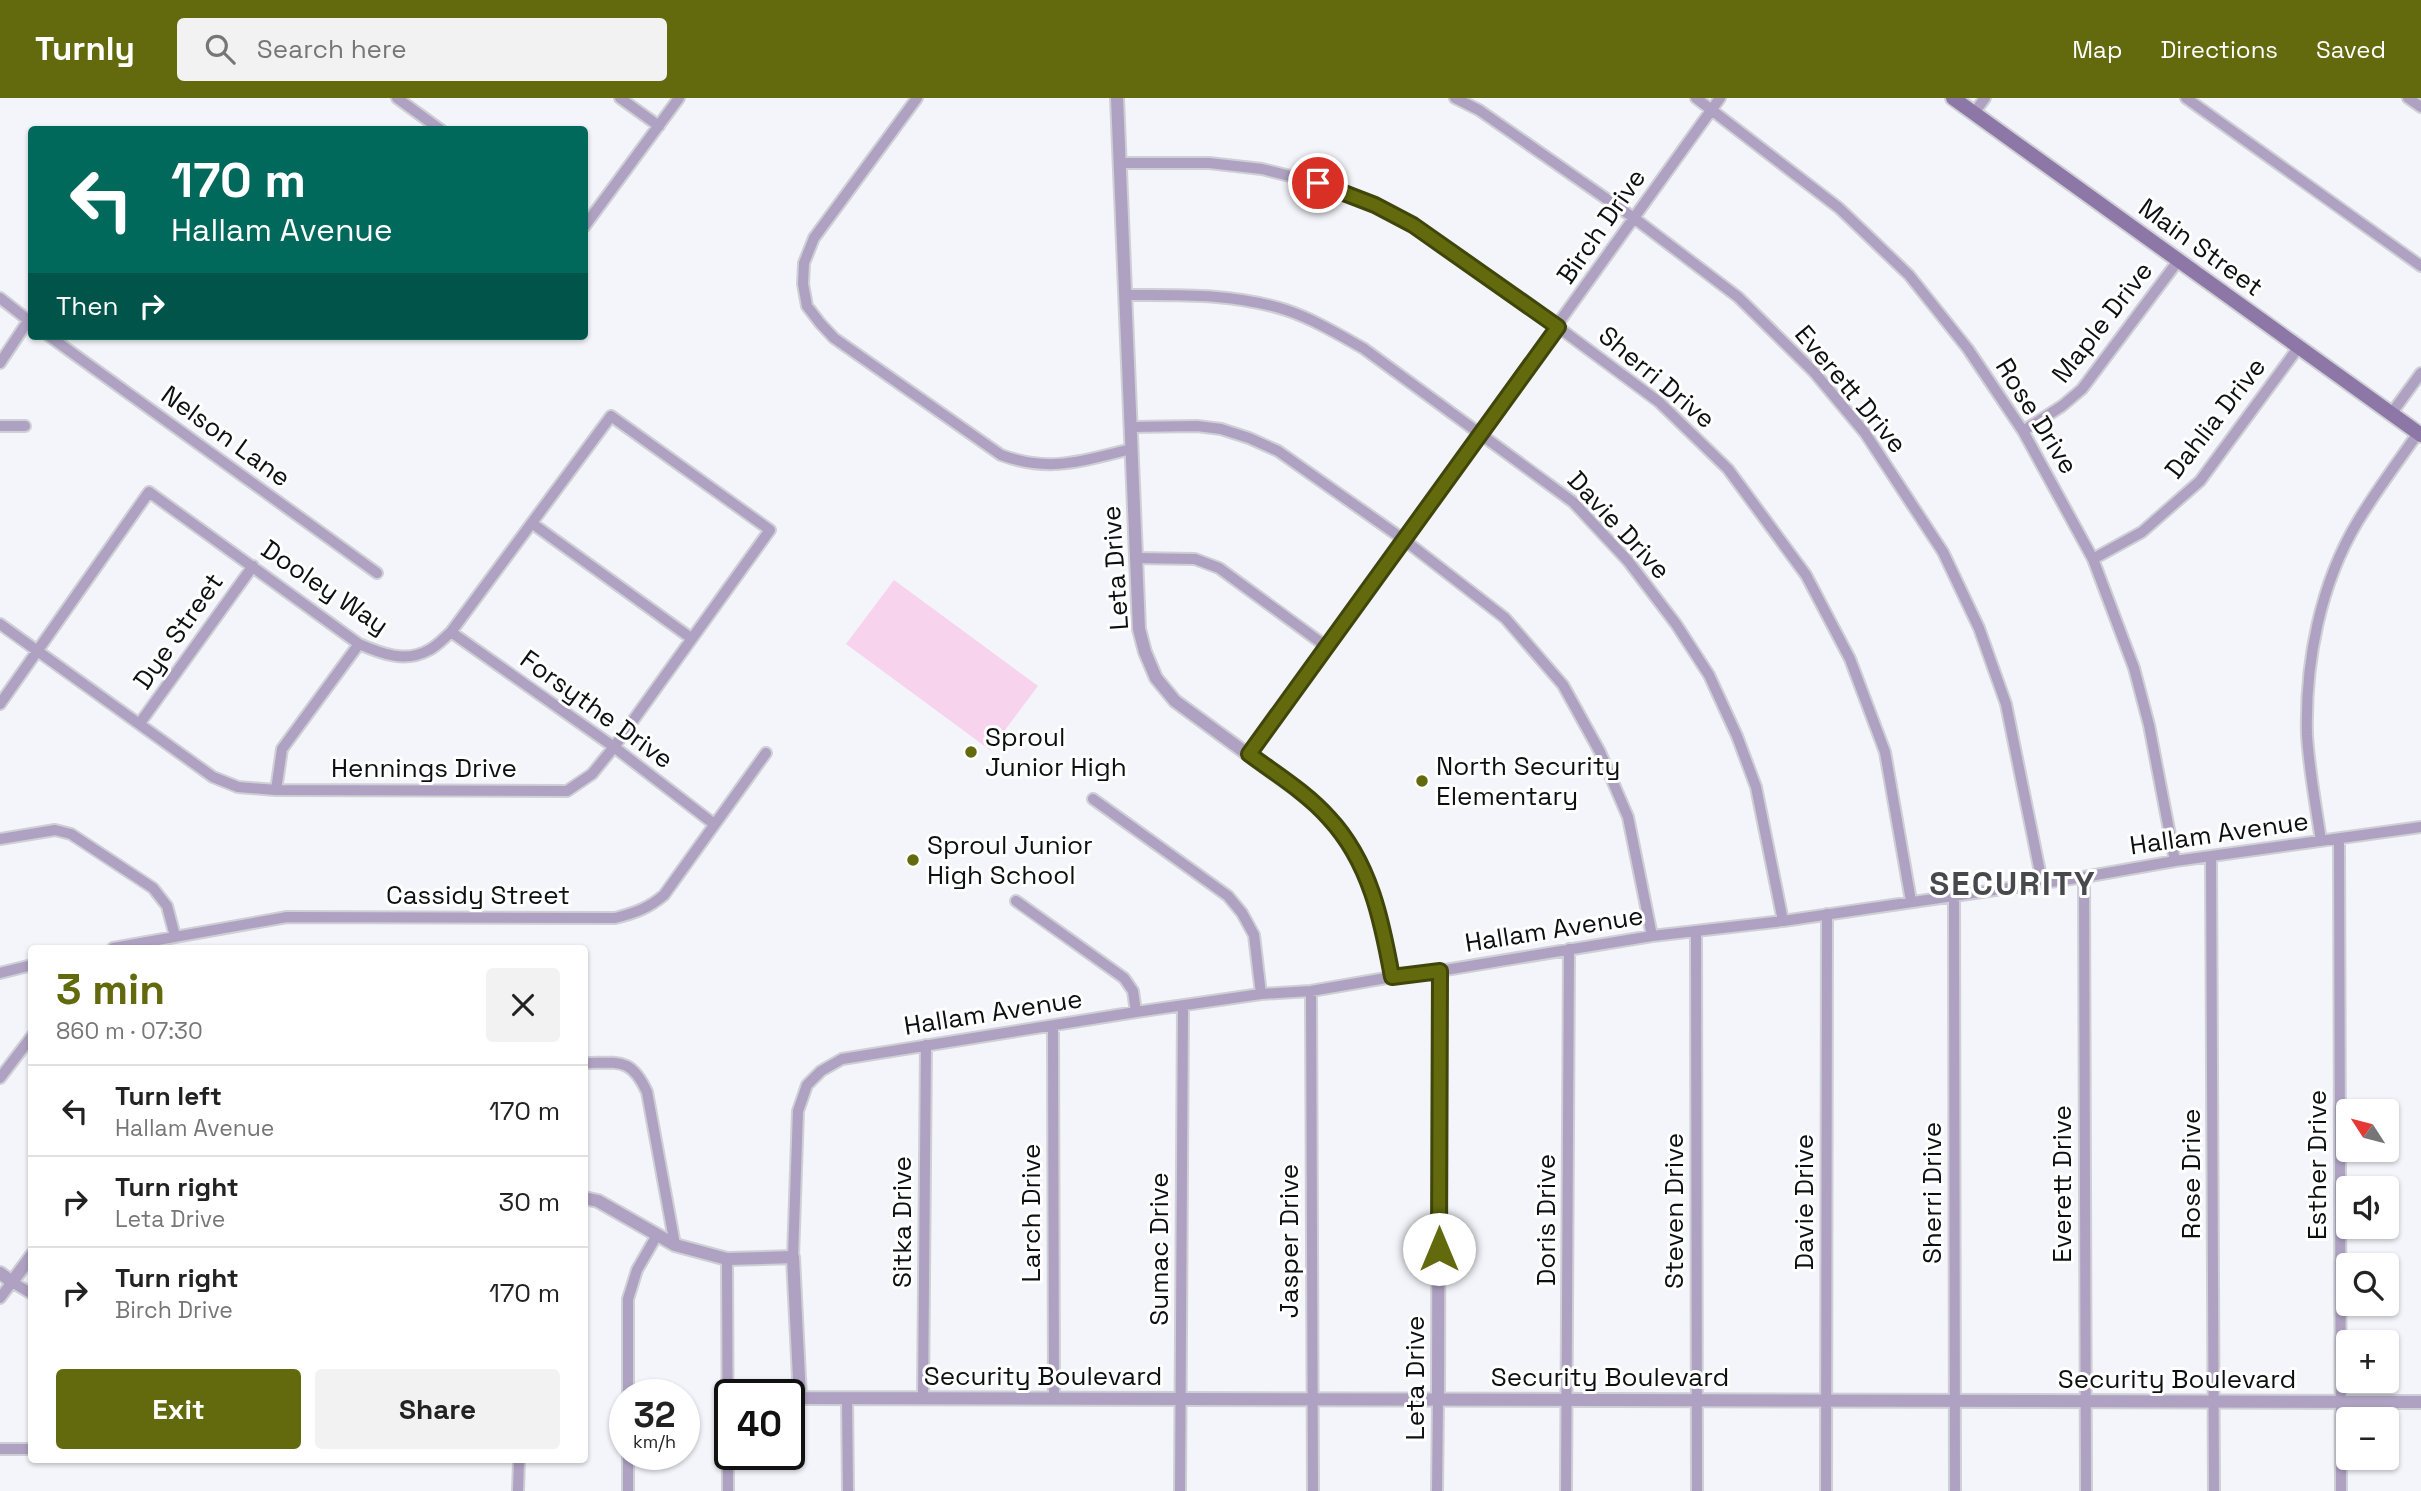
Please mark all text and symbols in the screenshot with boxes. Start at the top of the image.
search box [177,18,667,81]
text: Turnly [35,28,135,70]
icon: search [201,30,239,68]
text: Search here [257,32,407,66]
text: Map [2072,34,2122,65]
text: Directions [2160,34,2278,65]
text: Saved [2316,34,2386,65]
text: 170 m [171,149,306,211]
pin [1288,153,1348,213]
icon: left [56,154,147,245]
street label: Birch Drive [1549,162,1653,290]
icon: arrive [1299,164,1337,202]
street label: Main Street [2132,190,2270,304]
text: Hallam Avenue [171,210,393,250]
street label: Maple Drive [2044,254,2160,390]
icon: right [133,287,171,325]
text: Then [56,289,119,323]
street label: Sherri Drive [1592,318,1722,436]
street label: Everett Drive [1787,318,1915,460]
street label: Dahlia Drive [2157,350,2273,486]
street label: Rose Drive [1988,352,2086,480]
street label: Nelson Lane [155,378,297,494]
street label: Davie Drive [1560,464,1678,586]
street label: Leta Drive [1094,505,1136,631]
street label: Dooley Way [255,532,395,642]
street label: Dye Street [125,566,231,696]
street label: Forsythe Drive [514,642,680,776]
place label: Sproul Junior High [985,720,1127,784]
marker: Sproul Junior High [963,744,979,760]
place label: North Security Elementary [1436,749,1621,813]
street label: Hennings Drive [331,751,517,785]
marker: North Security Elementary [1414,773,1430,789]
street label: Hallam Avenue [2127,804,2311,862]
place label: Sproul Junior High School [927,828,1093,892]
marker: Sproul Junior High School [905,852,921,868]
district label: SECURITY [1929,863,2097,905]
street label: Cassidy Street [386,878,570,912]
street label: Hallam Avenue [1462,898,1646,960]
text: 3 min [56,963,165,1016]
button: close [486,968,560,1042]
street label: Hallam Avenue [901,981,1085,1043]
text: 860 m · 07:30 [56,1016,203,1046]
text: Turn left [115,1079,222,1113]
street label: Esther Drive [2300,1090,2334,1240]
icon: left [56,1092,94,1130]
text: 170 m [489,1094,560,1128]
north arrow [2336,1099,2399,1162]
map controls [2336,1099,2399,1470]
street label: Everett Drive [2045,1105,2079,1263]
street label: Rose Drive [2174,1109,2208,1239]
text: Hallam Avenue [115,1113,274,1143]
street label: Sherri Drive [1915,1122,1949,1264]
street label: Steven Drive [1657,1133,1691,1289]
street label: Davie Drive [1787,1134,1821,1270]
street label: Larch Drive [1014,1144,1048,1282]
street label: Doris Drive [1529,1154,1563,1286]
street label: Sitka Drive [885,1156,919,1288]
street label: Jasper Drive [1272,1164,1306,1318]
text: Turn right [115,1170,239,1204]
street label: Sumac Drive [1142,1172,1176,1326]
button: sound [2336,1176,2399,1239]
icon: right [56,1183,94,1221]
text: 30 m [499,1185,560,1219]
text: Leta Drive [115,1204,225,1234]
position arrow [1402,1212,1476,1286]
button: search [2336,1253,2399,1316]
text: Turn right [115,1261,239,1295]
icon: right [56,1274,94,1312]
text: 170 m [489,1276,560,1310]
text: Birch Drive [115,1295,233,1325]
street label: Leta Drive [1398,1316,1432,1440]
button: + [2336,1330,2399,1393]
street label: Security Boulevard [924,1359,1162,1393]
street label: Security Boulevard [1491,1360,1729,1394]
street label: Security Boulevard [2058,1362,2296,1396]
button: Exit [56,1369,301,1449]
button: Share [315,1369,560,1449]
speed limit sign: 40 [714,1379,805,1470]
text: 32 [633,1393,676,1437]
button: − [2336,1407,2399,1470]
text: km/h [633,1430,676,1453]

